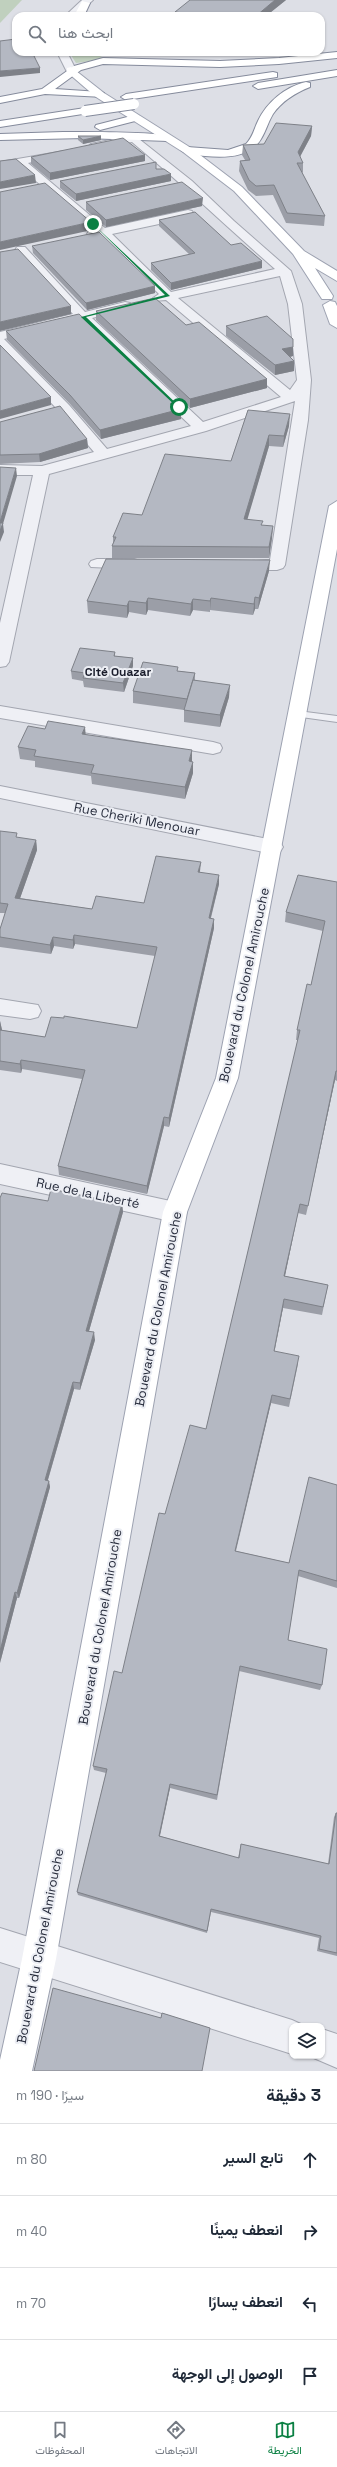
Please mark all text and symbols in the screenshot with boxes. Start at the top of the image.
search box [12,12,325,56]
icon: search [26,23,48,45]
text: ابحث هنا [58,23,113,42]
route end [84,215,102,233]
route start [170,398,188,416]
district label: Cité Ouazar [85,664,151,680]
street label: Rue Cheriki Menouar [73,798,202,840]
street label: Bouevard du Colonel Amirouche [215,886,273,1084]
street label: Rue de la Liberté [35,1174,141,1212]
street label: Bouevard du Colonel Amirouche [131,1210,185,1408]
street label: Bouevard du Colonel Amirouche [74,1528,126,1726]
street label: Bouevard du Colonel Amirouche [13,1847,67,2045]
map controls [289,2023,325,2059]
button: layers [289,2023,325,2059]
text: 3 دقيقة [266,2084,321,2106]
text: سيرًا · 190 m [16,2087,84,2104]
text: تابع السير [223,2148,283,2167]
icon: ahead [299,2149,321,2171]
text: 80 m [16,2151,47,2168]
text: انعطف يمينًا [210,2220,283,2239]
icon: right [299,2221,321,2243]
text: 40 m [16,2223,47,2240]
text: انعطف يسارًا [208,2292,283,2311]
icon: left [299,2293,321,2315]
text: 70 m [16,2295,46,2312]
text: الوصول إلى الوجهة [172,2364,283,2383]
icon: arrive [299,2365,321,2387]
tab: المحفوظات [35,2419,85,2460]
tab: الاتجاهات [155,2419,198,2460]
tab: الخريطة [268,2419,302,2460]

